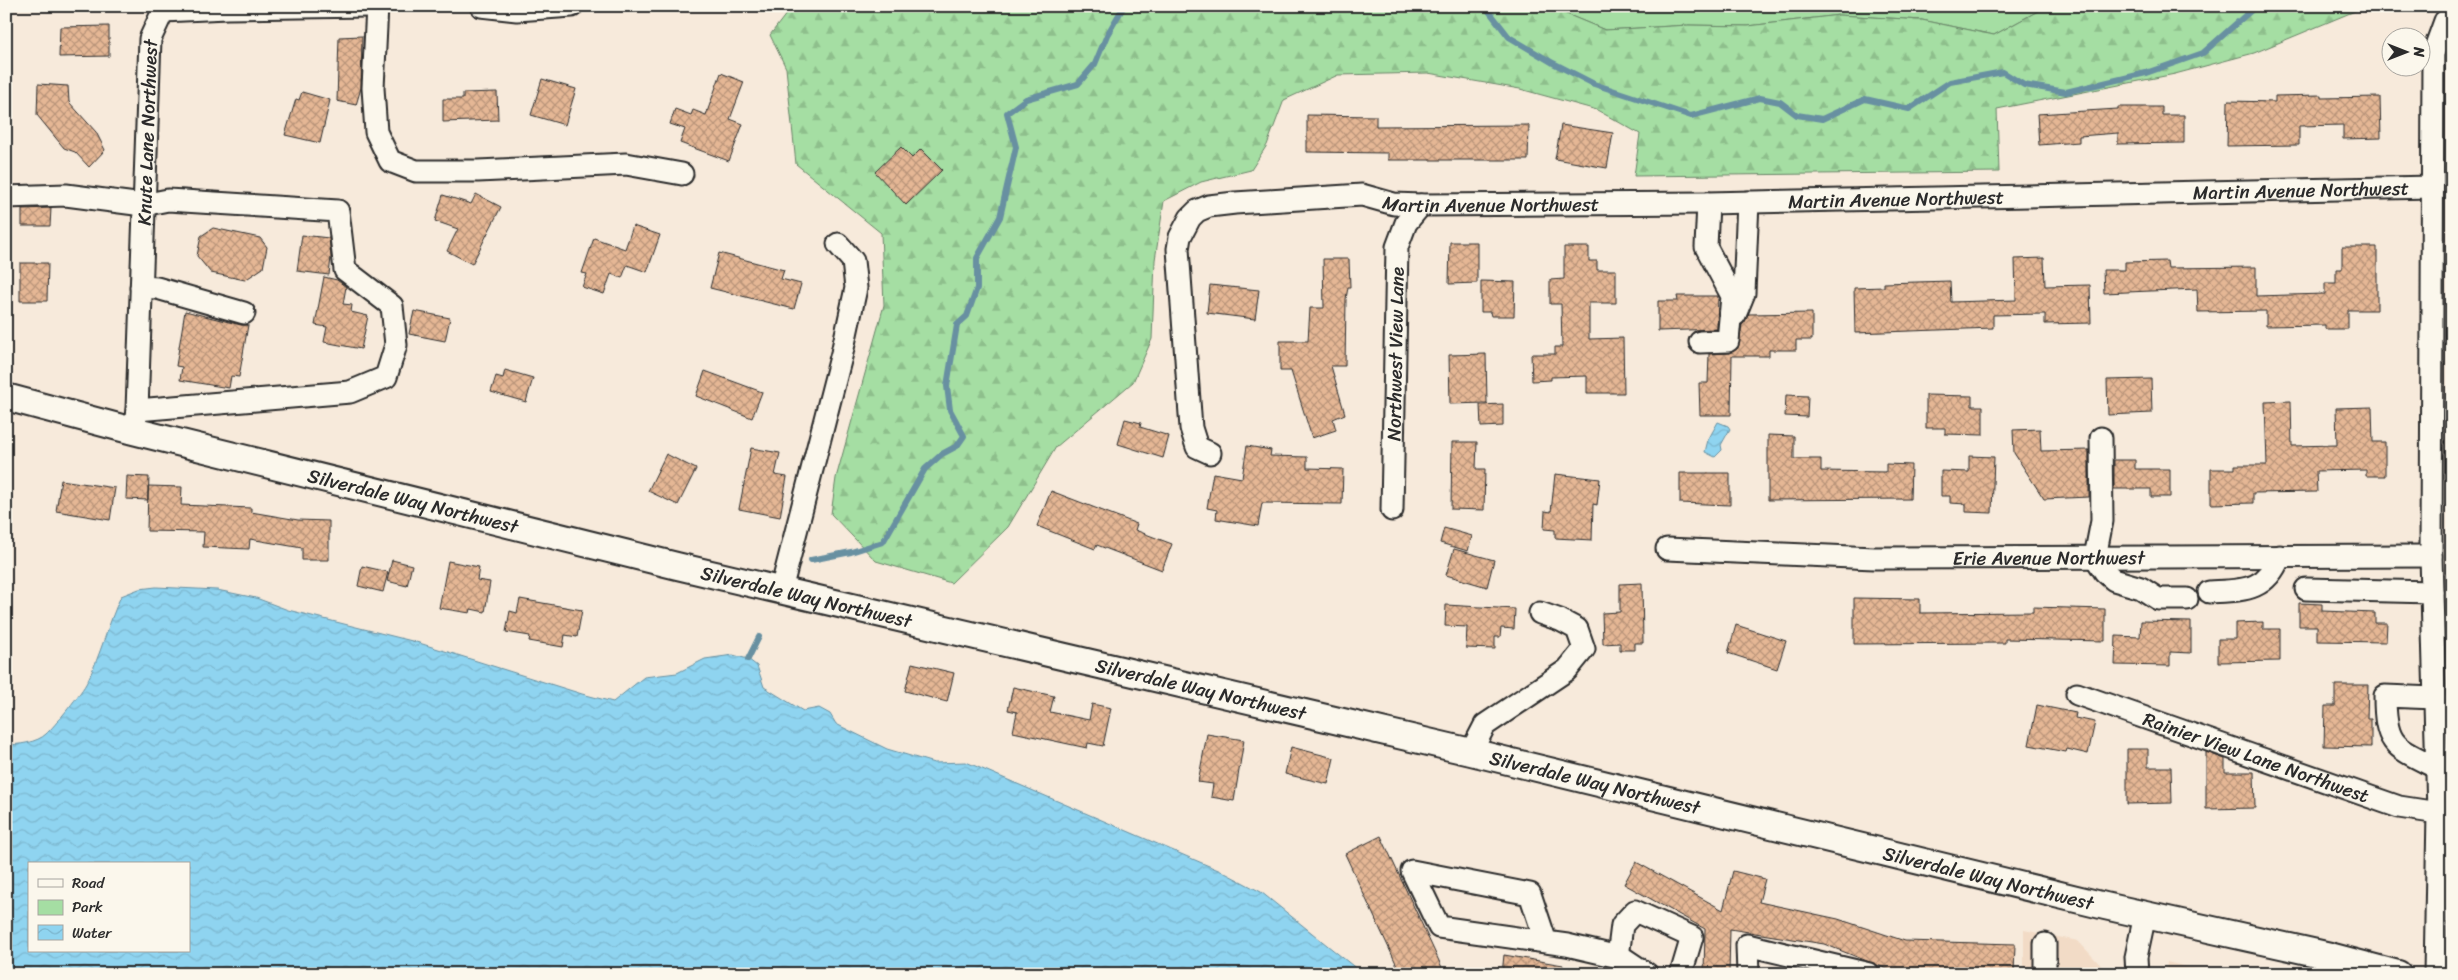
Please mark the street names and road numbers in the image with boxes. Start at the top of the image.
street label: Knute Lane Northwest [127,37,167,226]
street label: Martin Avenue Northwest [2193,172,2409,209]
street label: Martin Avenue Northwest [1788,180,2004,218]
street label: Martin Avenue Northwest [1379,186,1599,222]
street label: Northwest View Lane [1377,267,1414,441]
street label: Silverdale Way Northwest [304,459,523,543]
street label: Erie Avenue Northwest [1953,541,2146,575]
street label: Silverdale Way Northwest [698,556,917,638]
street label: Silverdale Way Northwest [1092,649,1311,730]
street label: Rainier View Lane Northwest [2139,702,2374,812]
street label: Silverdale Way Northwest [1486,741,1705,824]
street label: Silverdale Way Northwest [1880,837,2098,920]

